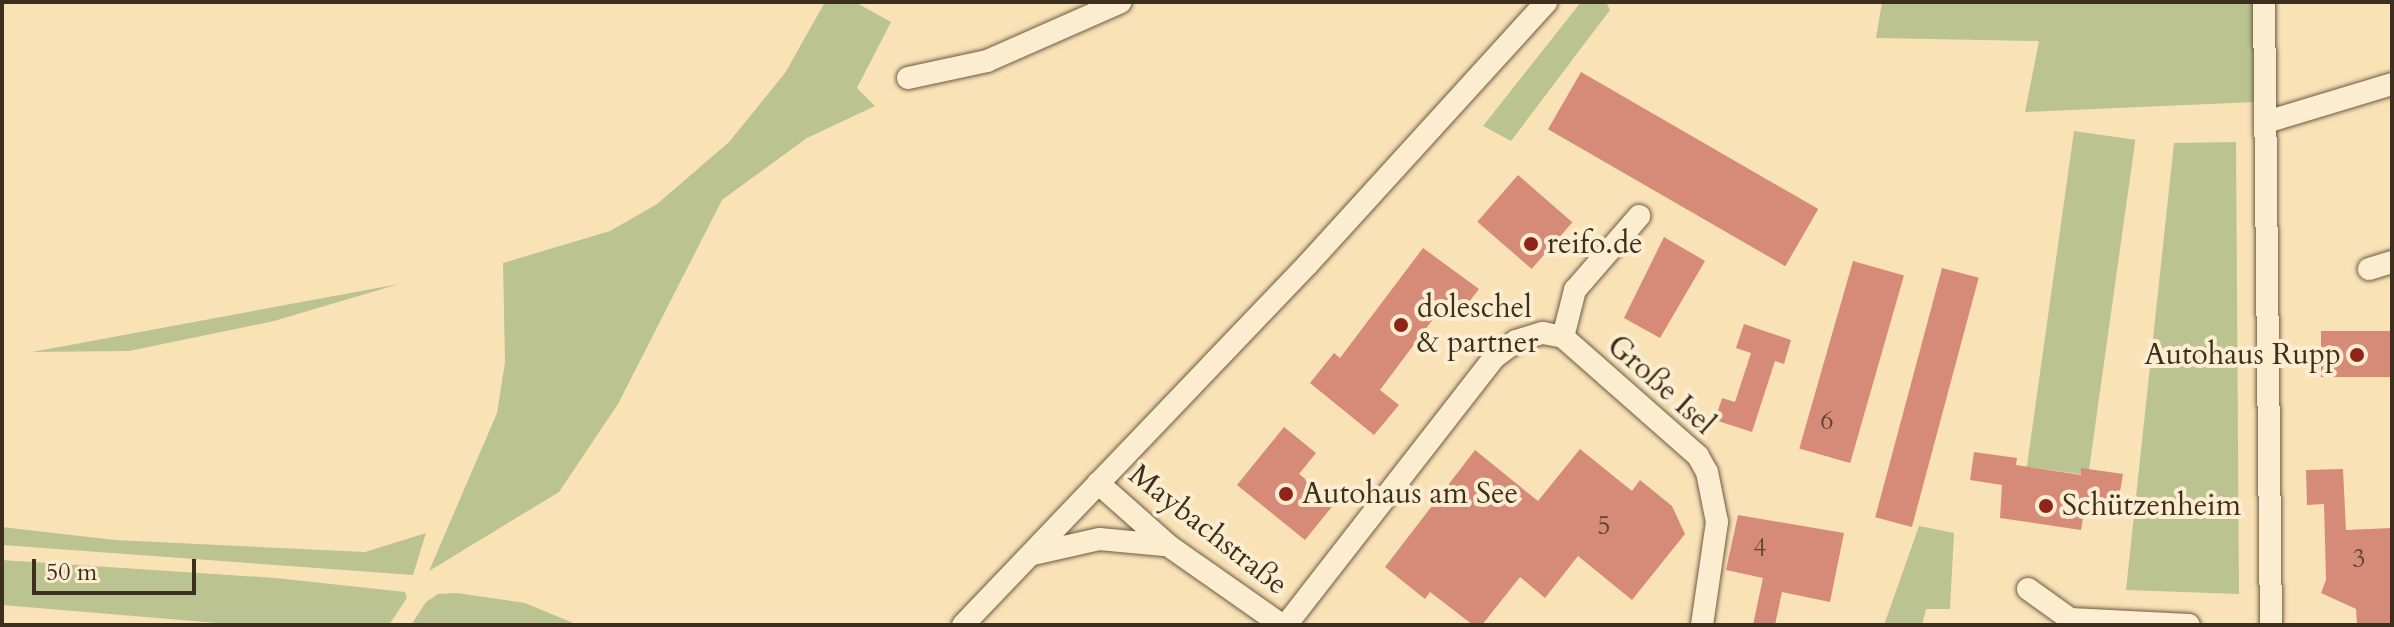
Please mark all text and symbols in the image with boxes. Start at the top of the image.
place label: reifo.de [1547,226,1643,262]
marker: reifo.de [1522,235,1540,253]
place label: doleschel & partner [1417,290,1538,360]
marker: doleschel & partner [1392,316,1410,334]
street label: Große Isel [1600,327,1722,443]
place label: Autohaus Rupp [2144,337,2341,373]
marker: Autohaus Rupp [2348,346,2366,364]
house number: 6 [1820,405,1834,437]
street label: Maybachstraße [1122,457,1294,603]
place label: Autohaus am See [1302,476,1518,512]
marker: Autohaus am See [1277,485,1295,503]
place label: Schützenheim [2062,488,2241,524]
marker: Schützenheim [2037,497,2055,515]
house number: 5 [1597,510,1611,542]
house number: 4 [1753,532,1767,564]
scale bar [36,543,200,593]
house number: 3 [2352,543,2366,575]
text: 50 m [46,556,97,589]

